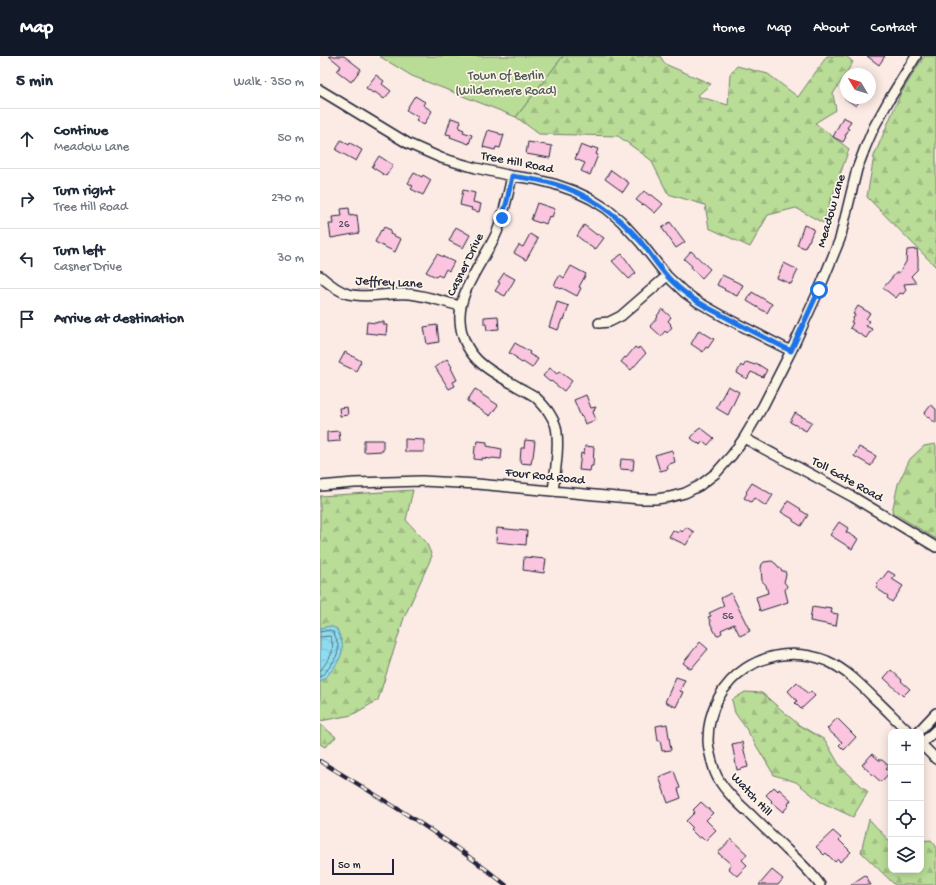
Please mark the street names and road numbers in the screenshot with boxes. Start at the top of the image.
street label: Tree Hill Road [478,148,556,178]
street label: Meadow Lane [814,172,850,249]
street label: Casner Drive [444,231,488,299]
street label: Jeffrey Lane [355,274,423,292]
street label: Toll Gate Road [808,454,887,506]
street label: Four Rod Road [504,465,587,489]
street label: Watch Hill [727,770,775,820]

